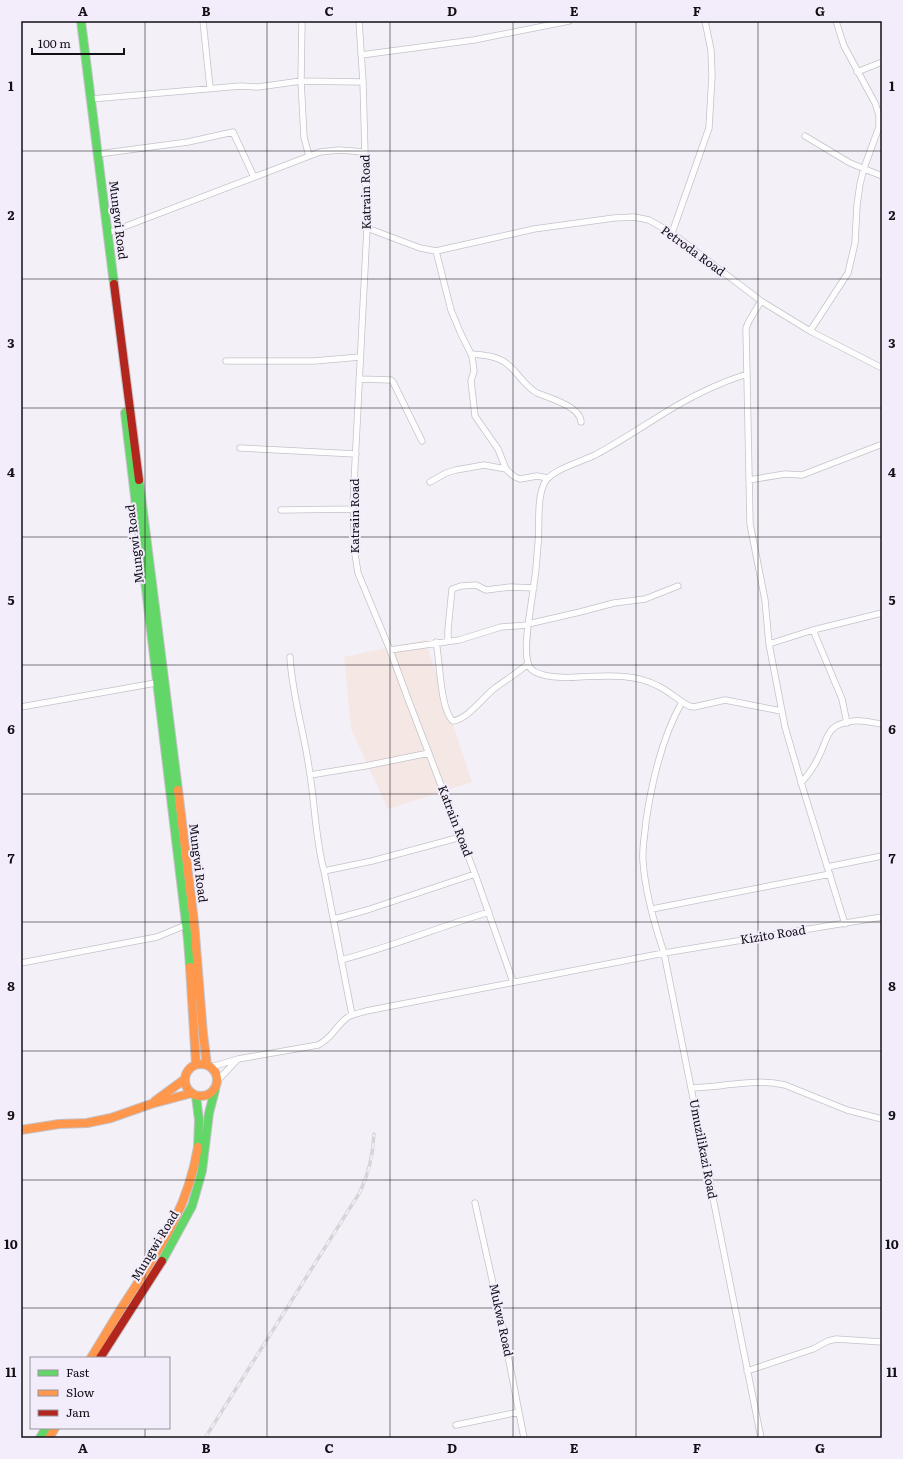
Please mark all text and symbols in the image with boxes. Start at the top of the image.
text: A [78,1,88,20]
text: B [202,1,211,20]
text: C [324,1,334,20]
text: D [447,1,457,20]
text: E [570,1,579,20]
text: F [693,1,701,20]
text: G [815,1,825,20]
scale bar [32,30,124,56]
text: 100 m [38,34,71,52]
text: 1 [8,76,14,95]
text: 1 [889,76,895,95]
street label: Katrain Road [355,154,375,230]
street label: Mungwi Road [105,179,133,261]
text: 2 [8,205,15,224]
text: 2 [889,205,896,224]
street label: Petroda Road [658,221,730,280]
text: 3 [7,333,15,352]
text: 3 [888,333,896,352]
text: 4 [7,462,15,481]
text: 4 [888,462,896,481]
street label: Katrain Road [345,478,363,554]
street label: Mungwi Road [120,503,148,585]
text: 5 [7,590,15,609]
text: 5 [888,590,896,609]
text: 6 [7,719,15,738]
text: 6 [888,719,896,738]
street label: Katrain Road [434,782,478,860]
street label: Mungwi Road [185,822,213,904]
text: 7 [7,848,15,867]
text: 7 [888,848,896,867]
street label: Kizito Road [739,920,807,948]
text: 8 [7,976,15,995]
text: 8 [888,976,896,995]
street label: Umuzilikazi Road [685,1097,723,1201]
text: 9 [7,1105,15,1124]
text: 9 [888,1105,896,1124]
street label: Mungwi Road [126,1206,183,1284]
text: 10 [4,1234,18,1253]
text: 10 [885,1234,899,1253]
street label: Mukwa Road [485,1282,519,1359]
legend [30,1357,170,1429]
text: 11 [6,1362,17,1381]
text: 11 [887,1362,898,1381]
text: Fast [66,1363,90,1381]
text: Slow [66,1383,95,1401]
text: Jam [66,1403,91,1421]
text: A [78,1438,88,1457]
text: B [202,1438,211,1457]
text: C [324,1438,334,1457]
text: D [447,1438,457,1457]
text: E [570,1438,579,1457]
text: F [693,1438,701,1457]
text: G [815,1438,825,1457]

